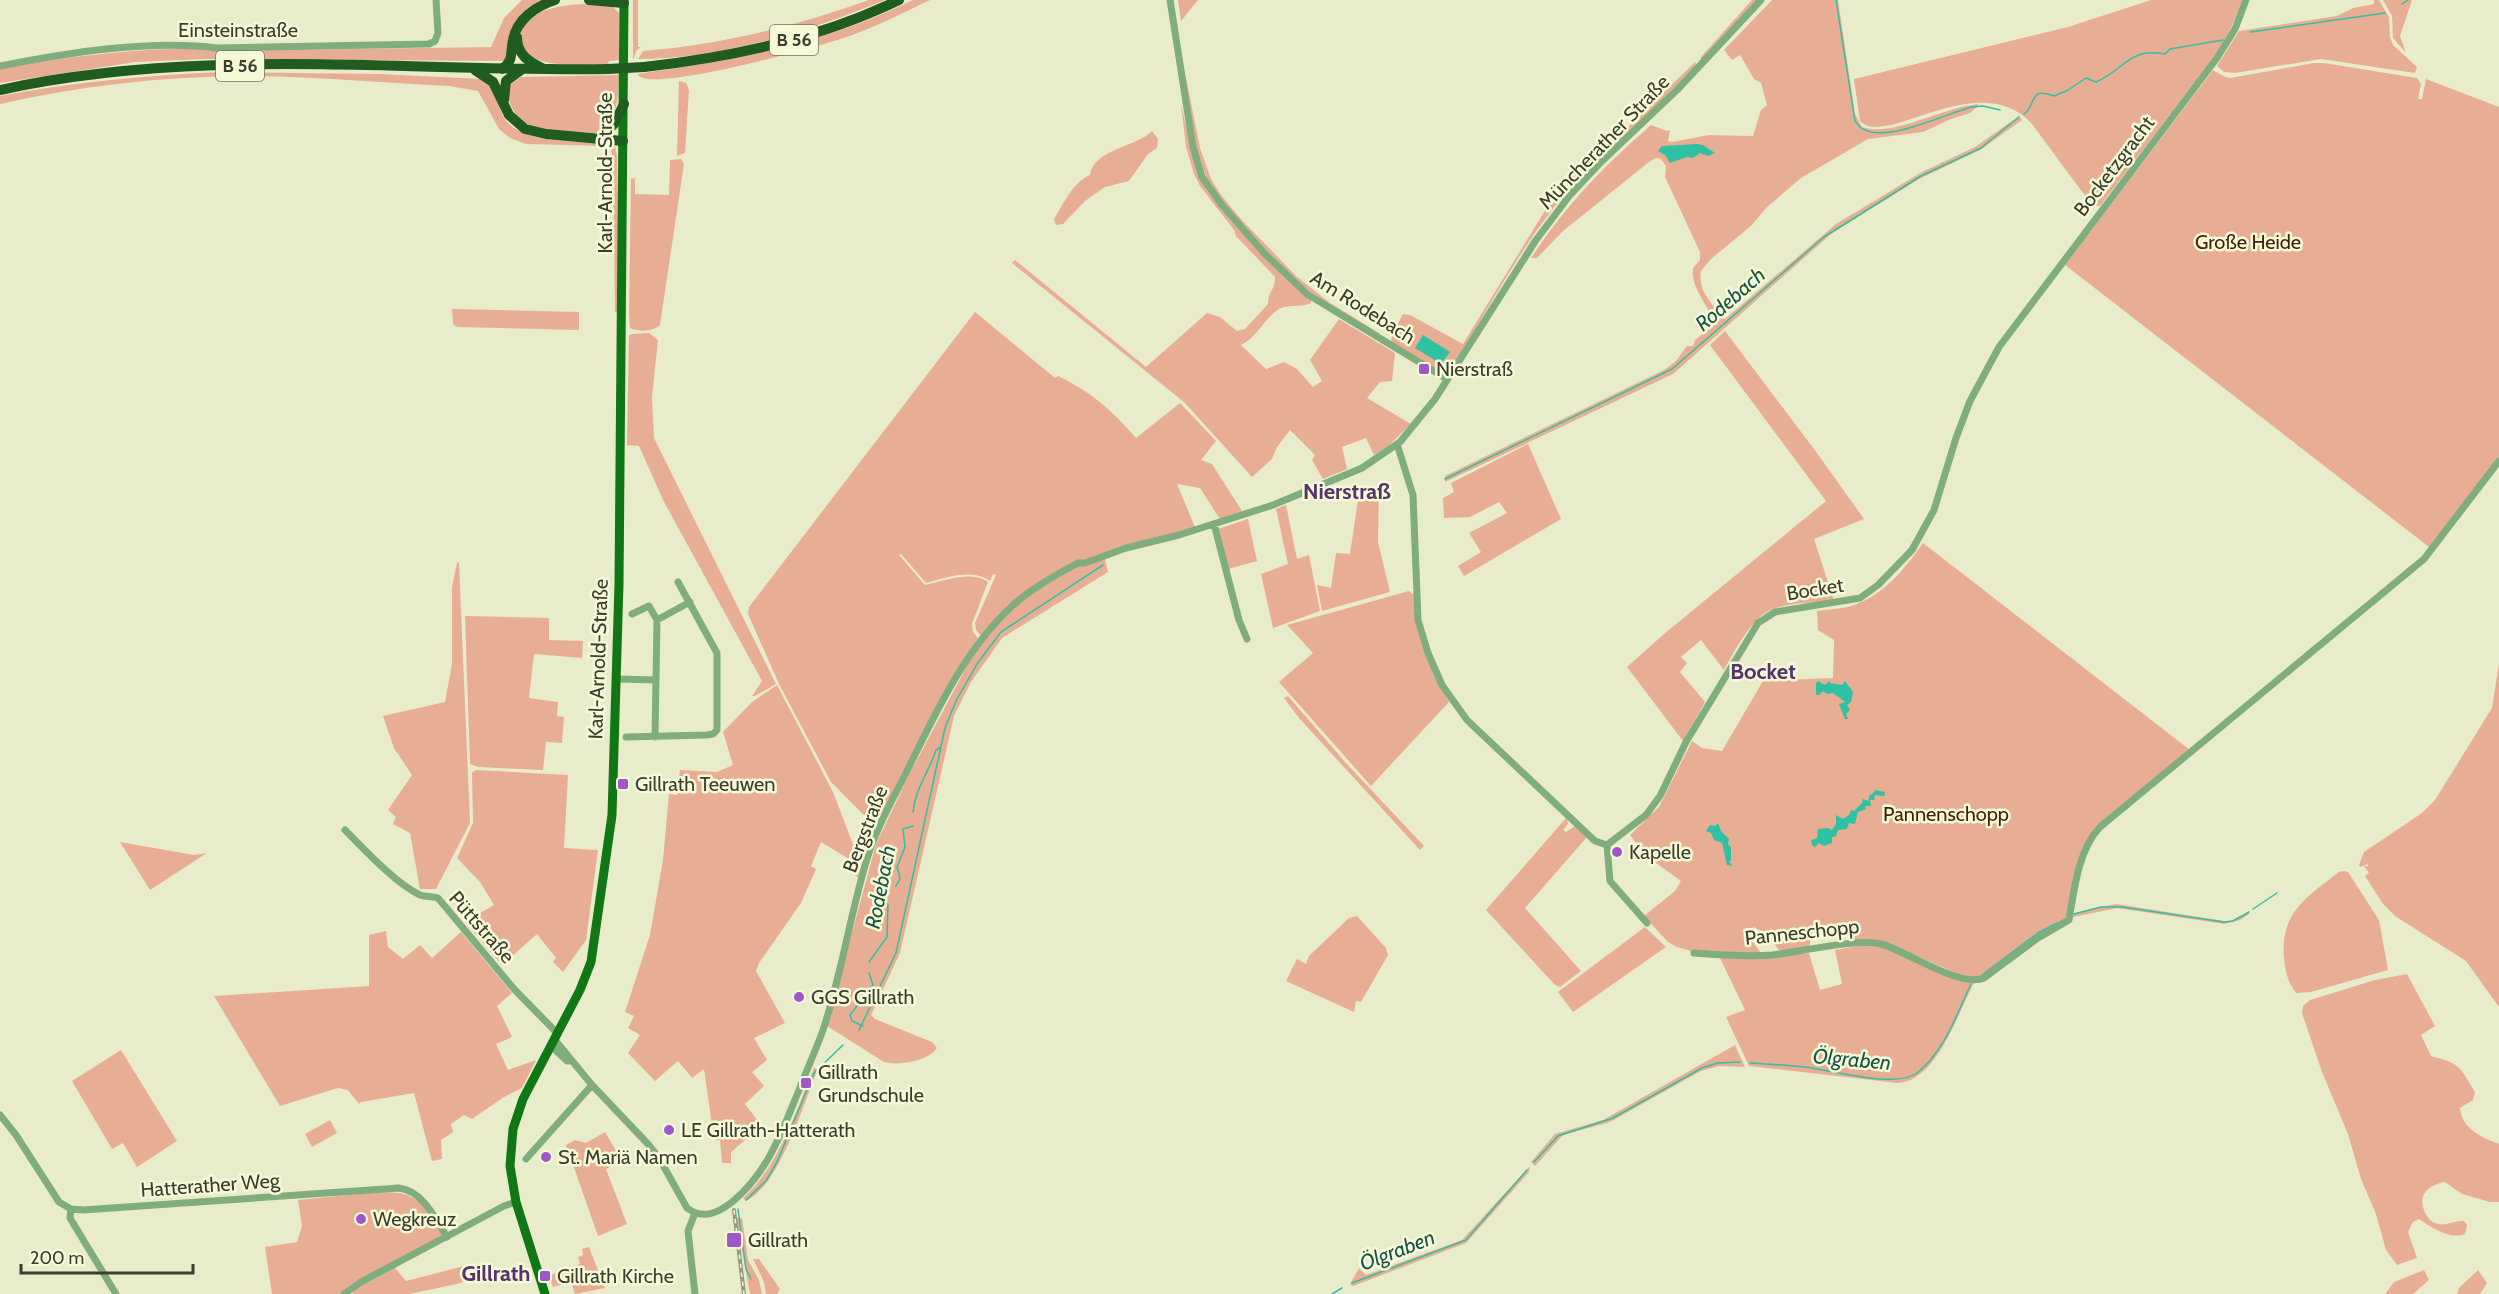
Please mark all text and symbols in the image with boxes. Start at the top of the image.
street label: Einsteinstraße [178,18,298,42]
road number: B 56 [770,25,818,55]
road number: B 56 [216,51,264,81]
street label: Müncherather Straße [1534,70,1674,214]
street label: Karl-Arnold-Straße [593,93,617,253]
street label: Bocketzgracht [2069,111,2160,221]
park label: Große Heide [2195,230,2301,254]
water label: Rodebach [1690,262,1770,336]
street label: Am Rodebach [1306,265,1420,349]
place label: Nierstraß [1436,357,1513,381]
marker: Nierstraß [1417,362,1431,376]
district label: Nierstraß [1303,478,1391,505]
street label: Bocket [1785,573,1846,605]
street label: Karl-Arnold-Straße [583,578,613,740]
district label: Bocket [1730,658,1796,685]
place label: Gillrath Teeuwen [635,772,776,796]
marker: Gillrath Teeuwen [616,777,630,791]
street label: Bergstraße [838,782,892,876]
park label: Pannenschopp [1883,802,2009,826]
place label: Kapelle [1629,840,1691,864]
water label: Rodebach [860,843,900,931]
marker: Kapelle [1610,845,1624,859]
street label: Püttstraße [444,886,520,968]
street label: Panneschopp [1744,914,1860,950]
place label: GGS Gillrath [811,985,914,1009]
marker: GGS Gillrath [792,990,806,1004]
water label: Ölgraben [1812,1043,1892,1075]
place label: Gillrath Grundschule [818,1060,924,1107]
marker: Gillrath Grundschule [799,1076,813,1090]
place label: LE Gillrath-Hatterath [681,1118,855,1142]
marker: LE Gillrath-Hatterath [662,1123,676,1137]
place label: St. Mariä Namen [558,1145,698,1169]
marker: St. Mariä Namen [539,1150,553,1164]
street label: Hatterather Weg [140,1168,281,1202]
place label: Wegkreuz [373,1207,457,1231]
marker: Wegkreuz [354,1212,368,1226]
water label: Ölgraben [1356,1224,1438,1276]
place label: Gillrath [748,1228,808,1252]
marker: Gillrath [725,1231,743,1249]
scale bar [21,1237,194,1275]
text: 200 m [30,1247,84,1269]
district label: Gillrath [462,1260,530,1287]
place label: Gillrath Kirche [557,1264,674,1288]
marker: Gillrath Kirche [538,1269,552,1283]

